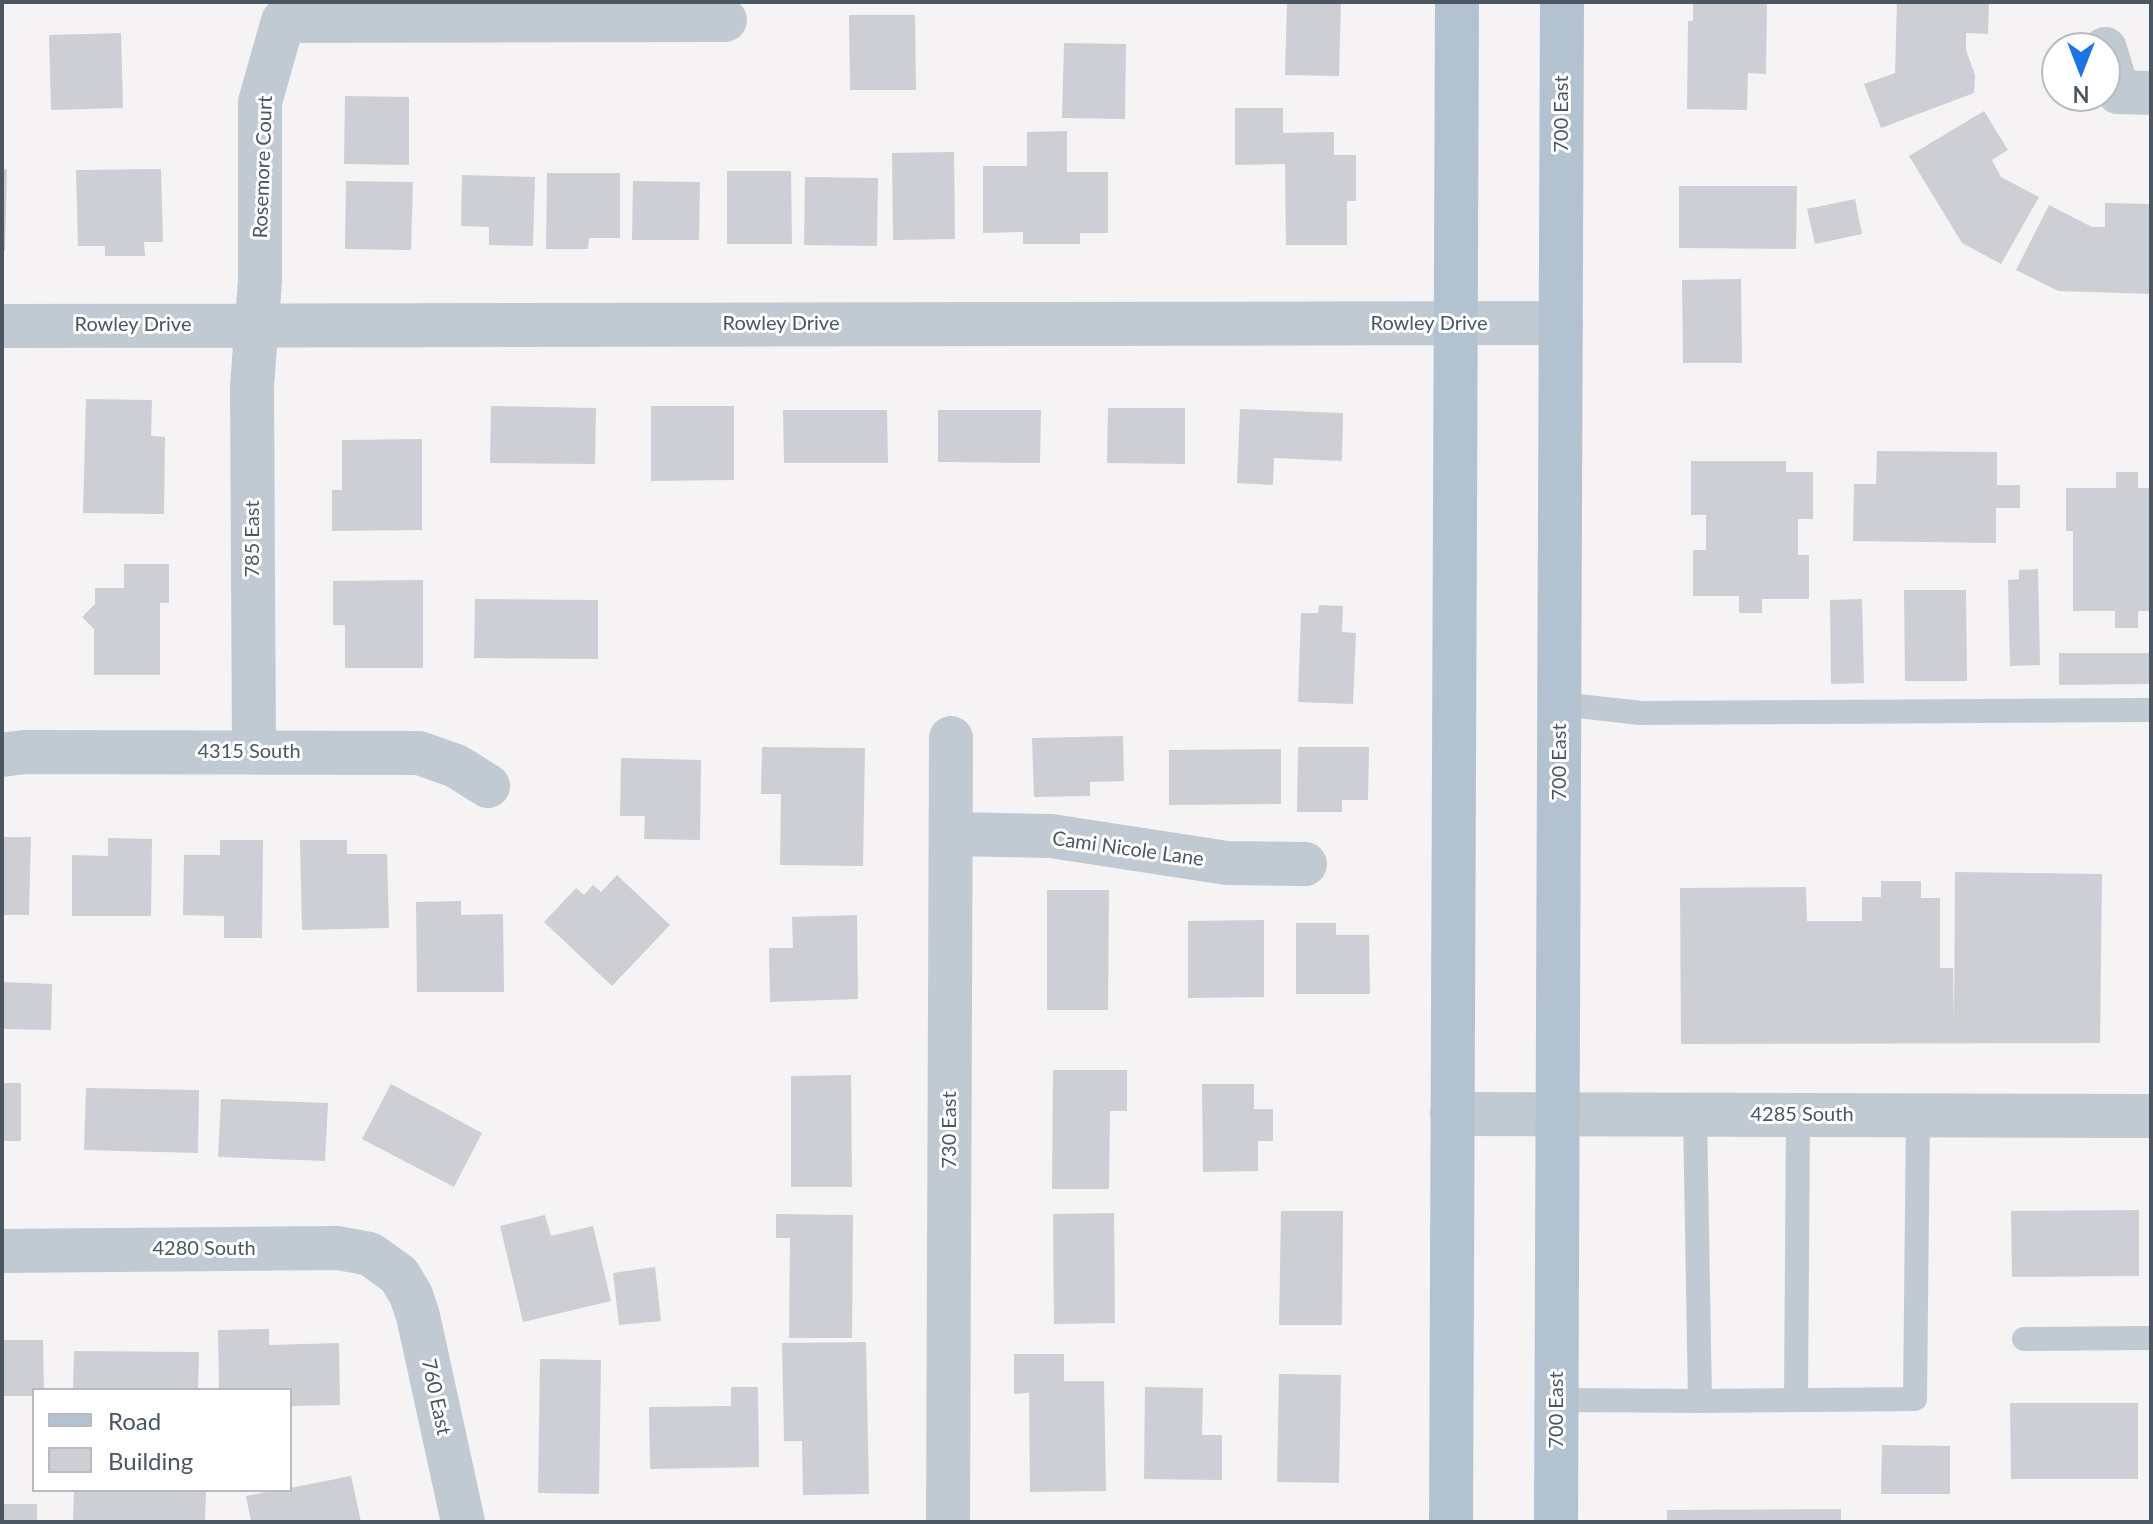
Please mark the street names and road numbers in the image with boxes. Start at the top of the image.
street label: 700 East [1550,75,1574,153]
street label: Rosemore Court [249,95,277,239]
street label: Rowley Drive [723,312,839,336]
street label: Rowley Drive [1371,312,1487,336]
street label: Rowley Drive [75,313,191,337]
street label: 785 East [241,500,265,578]
street label: 700 East [1548,723,1572,801]
street label: 4315 South [197,740,301,764]
street label: Cami Nicole Lane [1051,826,1205,872]
street label: 730 East [938,1091,962,1169]
street label: 4285 South [1750,1103,1854,1127]
street label: 4280 South [152,1237,256,1261]
street label: 760 East [416,1357,456,1437]
street label: 700 East [1545,1371,1569,1449]

